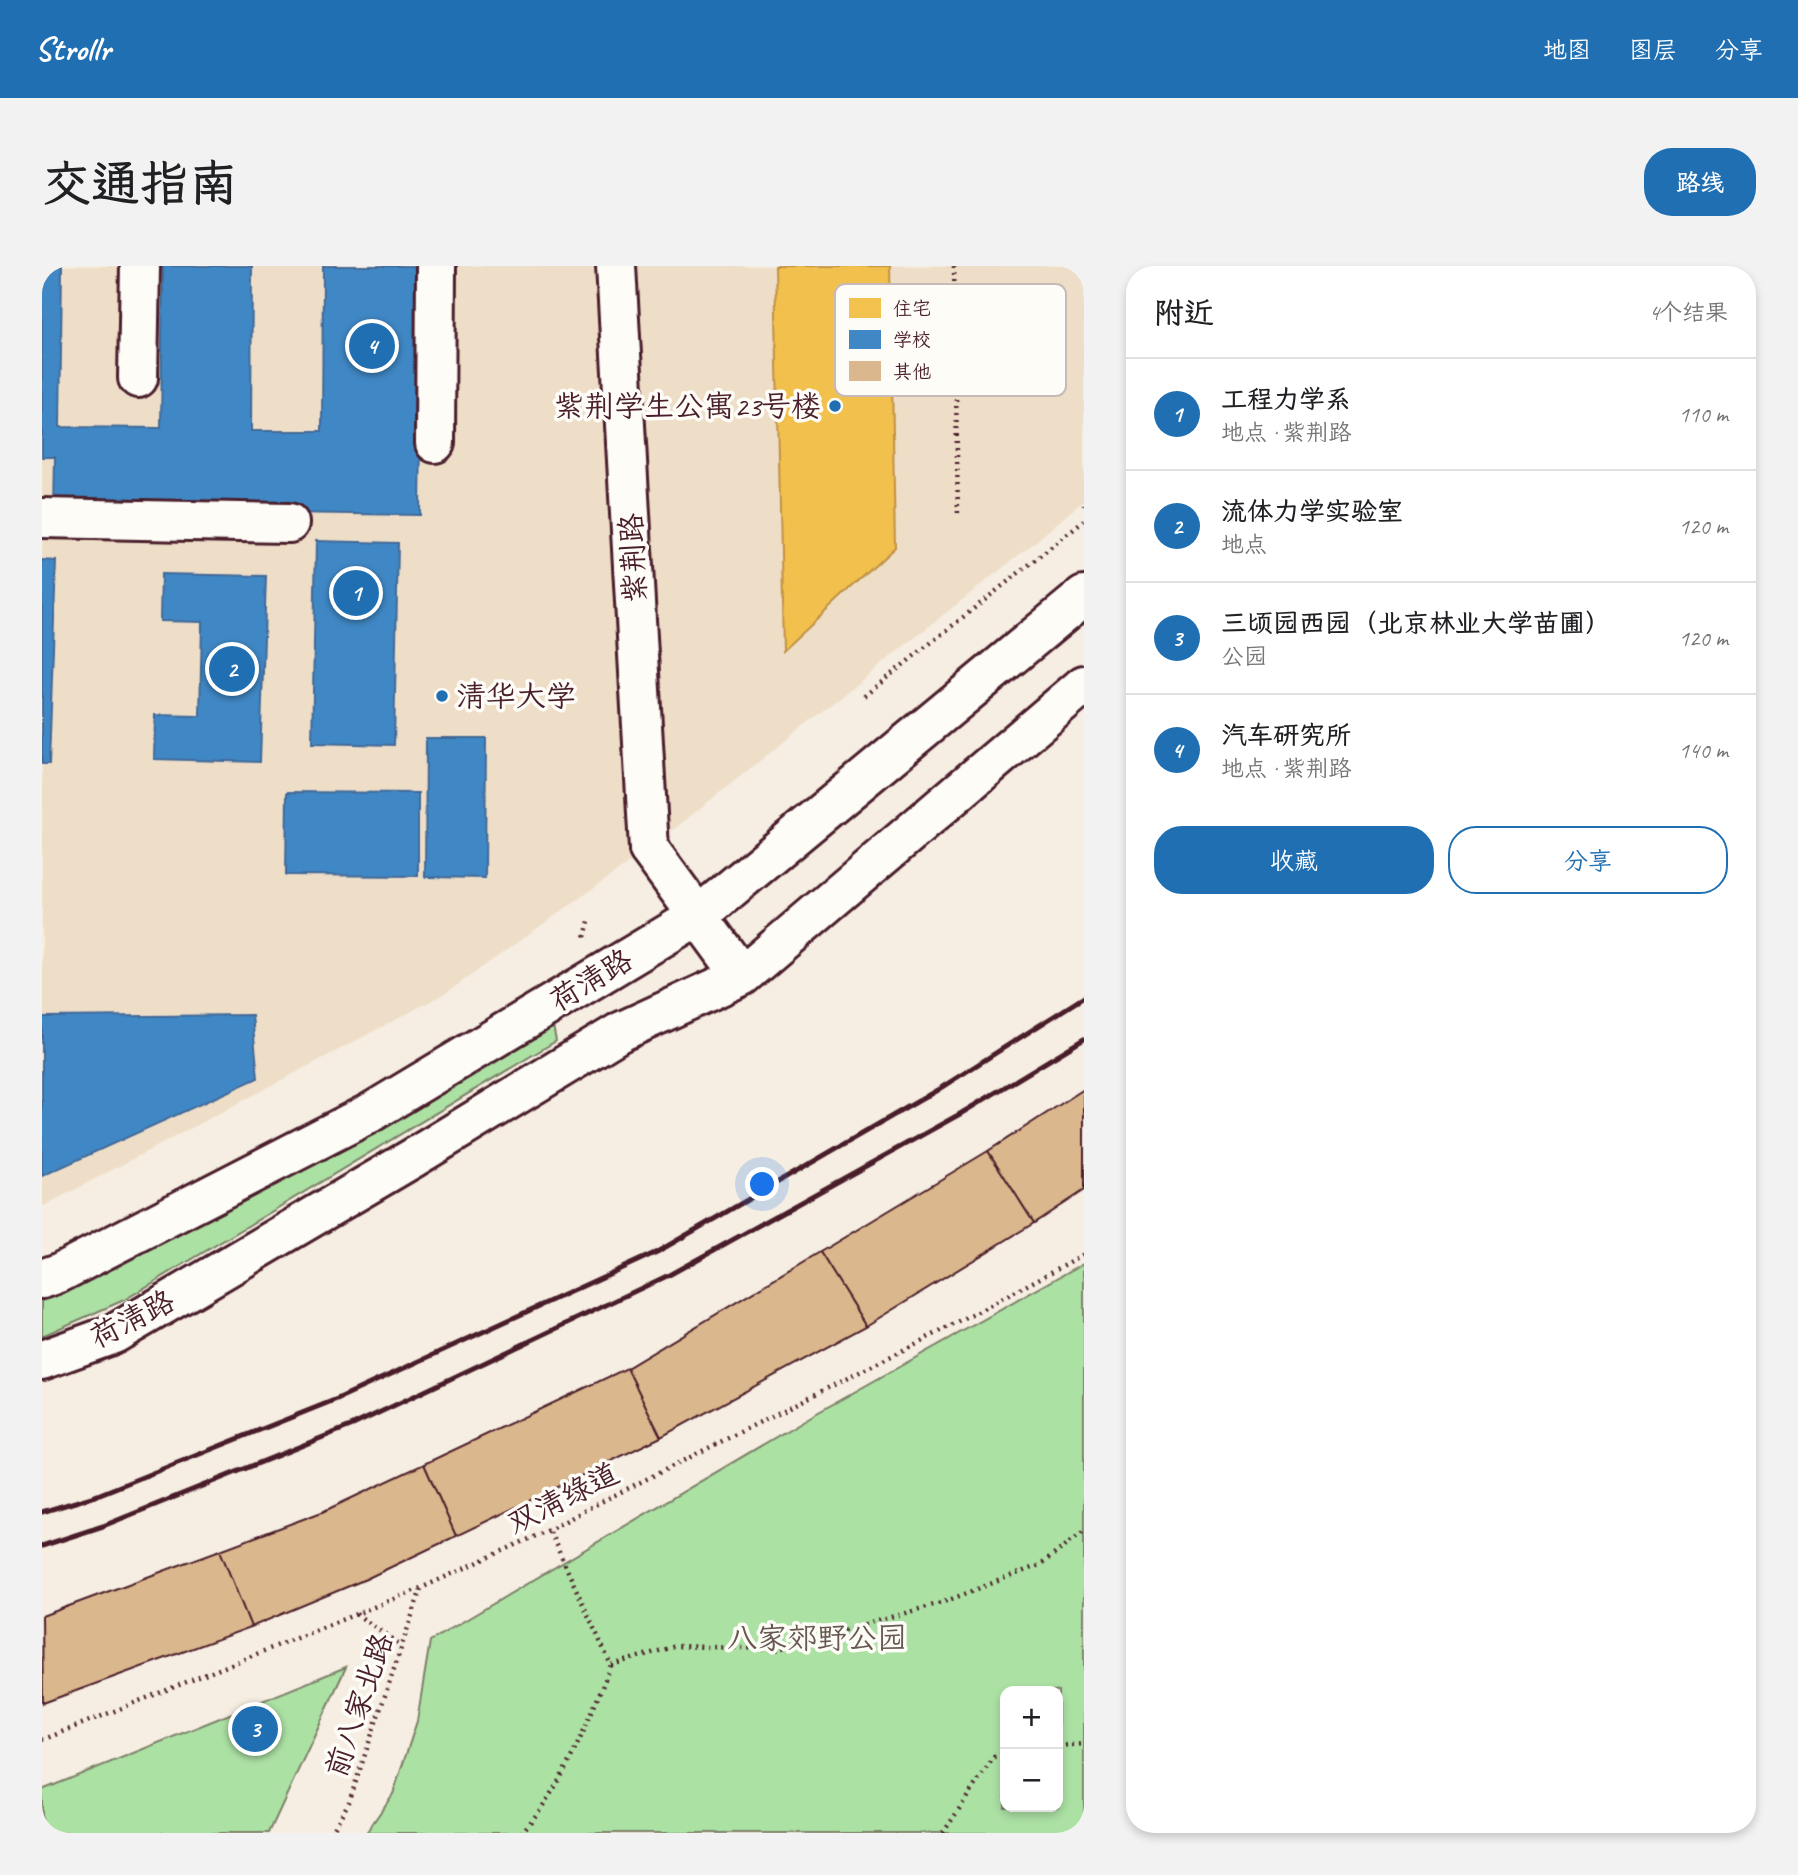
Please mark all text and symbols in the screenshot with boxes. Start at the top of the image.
text: Strollr [35,28,110,70]
text: 地图 [1543,35,1591,65]
text: 图层 [1629,35,1677,65]
text: 分享 [1715,35,1763,65]
button: 路线 [1644,148,1756,216]
text: 交通指南 [42,153,238,215]
legend [835,284,1066,396]
text: 附近 [1154,294,1214,332]
text: 住宅 [893,297,931,321]
text: 4个结果 [1649,298,1728,327]
pin: 4 [349,320,395,372]
text: 学校 [893,328,931,352]
text: 其他 [893,360,931,384]
text: 工程力学系 [1221,383,1351,416]
place label: 紫荆学生公寓23号楼 [554,387,821,425]
marker: 紫荆学生公寓23号楼 [827,398,843,414]
text: 1 [1172,400,1182,429]
text: 110 m [1679,400,1728,429]
text: 地点 · 紫荆路 [1221,418,1351,447]
text: 流体力学实验室 [1221,495,1403,528]
street label: 紫荆路 [612,512,654,604]
text: 2 [1172,512,1182,541]
text: 120 m [1679,512,1728,541]
text: 地点 [1221,530,1267,559]
pin: 1 [333,567,379,619]
text: 三顷园西园（北京林业大学苗圃） [1221,607,1611,640]
text: 3 [1172,624,1182,653]
text: 120 m [1679,624,1728,653]
text: 公园 [1221,642,1267,671]
pin: 2 [209,643,255,695]
place label: 清华大学 [456,677,576,715]
marker: 清华大学 [434,688,450,704]
text: 汽车研究所 [1221,719,1351,752]
text: 4 [1172,736,1182,765]
text: 140 m [1679,736,1728,765]
text: 地点 · 紫荆路 [1221,754,1351,783]
button: 收藏 [1154,826,1434,894]
button: 分享 [1448,826,1728,894]
street label: 荷清路 [543,941,639,1019]
your location [745,1167,779,1201]
street label: 荷清路 [83,1282,181,1356]
street label: 双清绿道 [501,1454,625,1542]
park label: 八家郊野公园 [727,1619,907,1657]
street label: 前八家北路 [317,1628,401,1782]
map controls [1000,1686,1063,1812]
button: + [1000,1686,1063,1749]
pin: 3 [232,1703,278,1755]
button: − [1000,1749,1063,1812]

